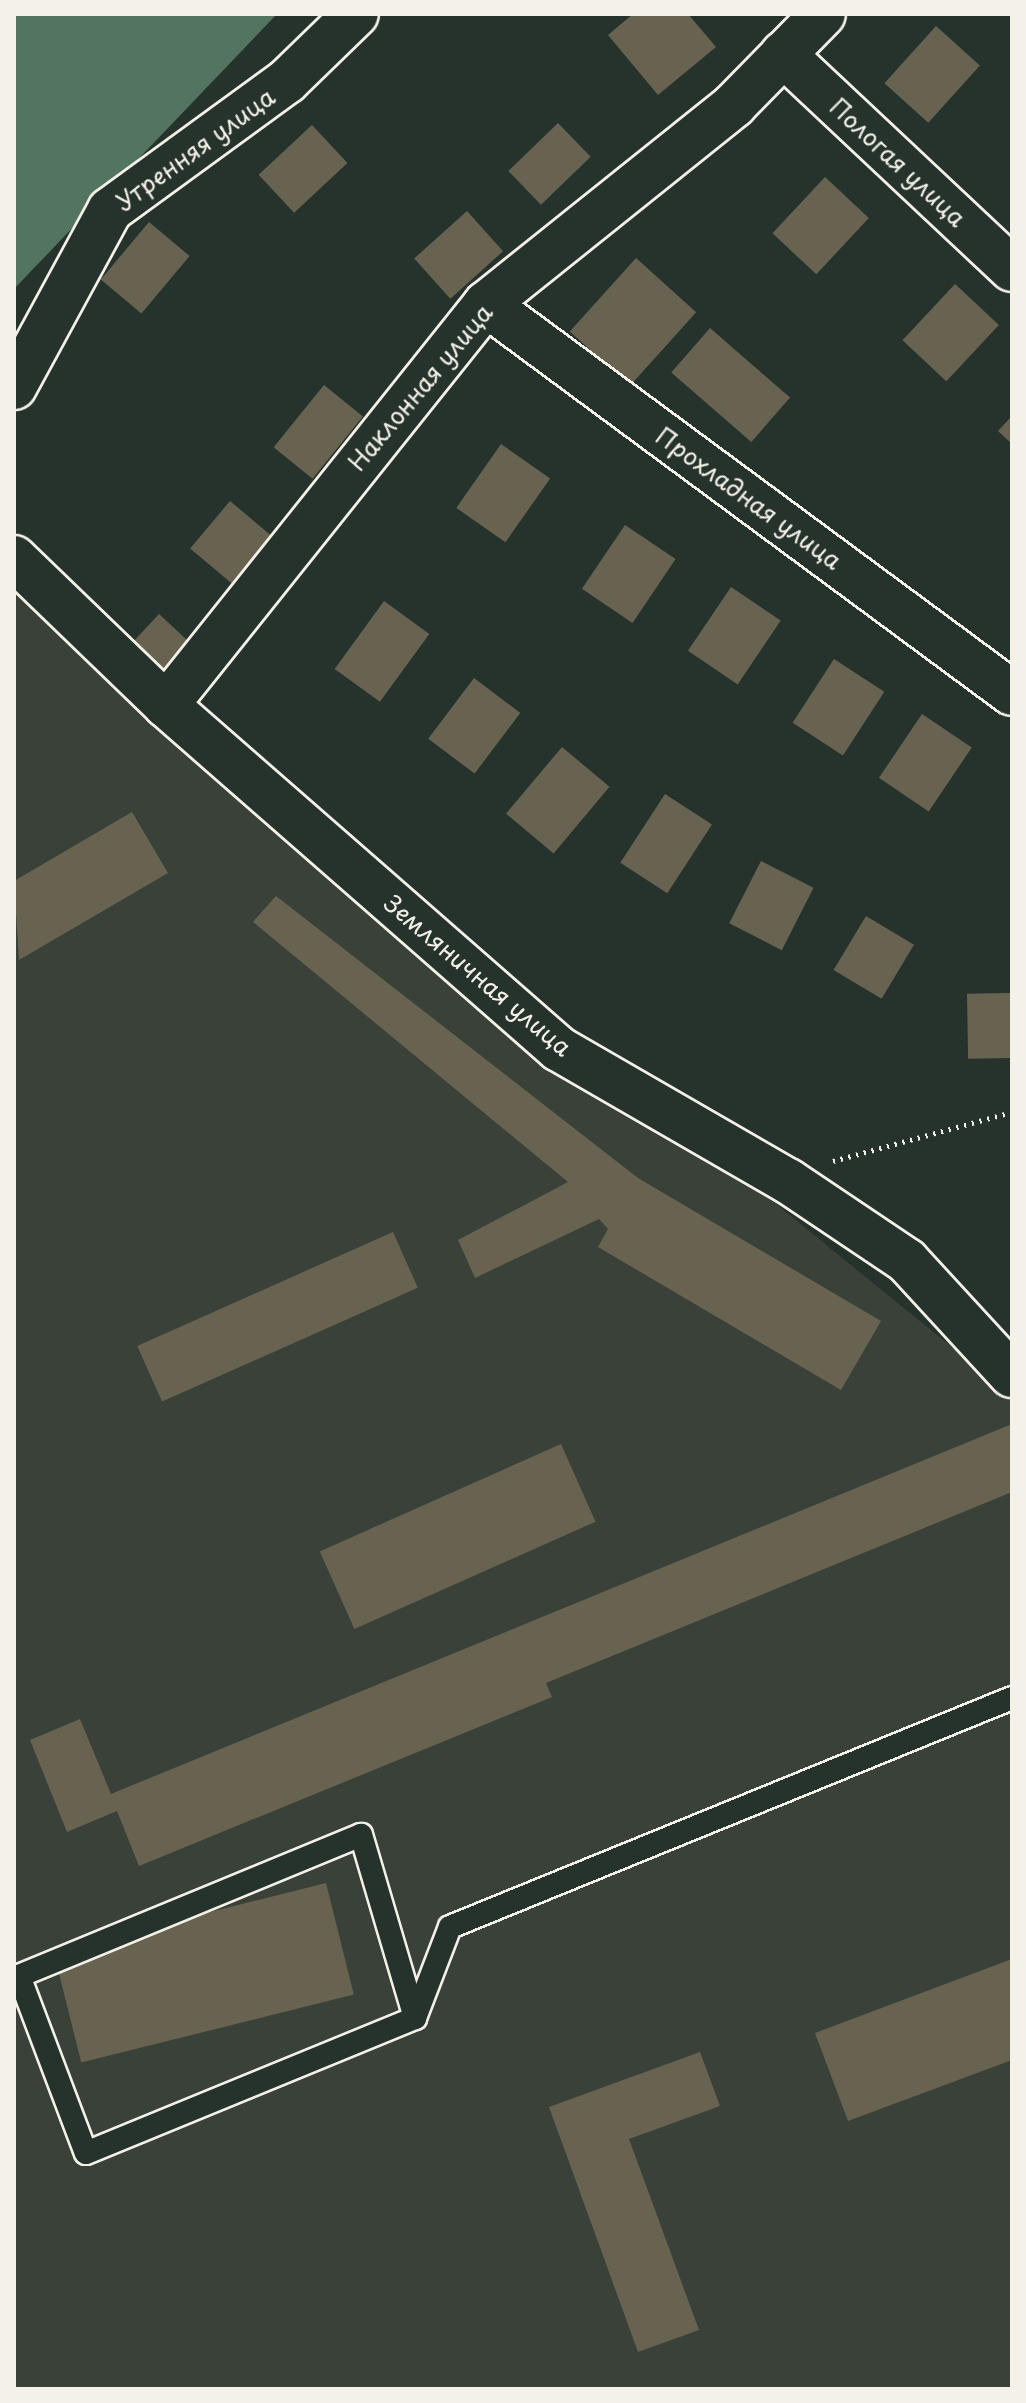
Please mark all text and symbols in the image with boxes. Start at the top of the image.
street label: Утренняя улица [109,81,281,217]
street label: Пологая улица [824,91,972,233]
street label: Наклонная улица [342,297,498,477]
street label: Прохладная улица [650,421,848,575]
street label: Земляничная улица [378,888,578,1062]

